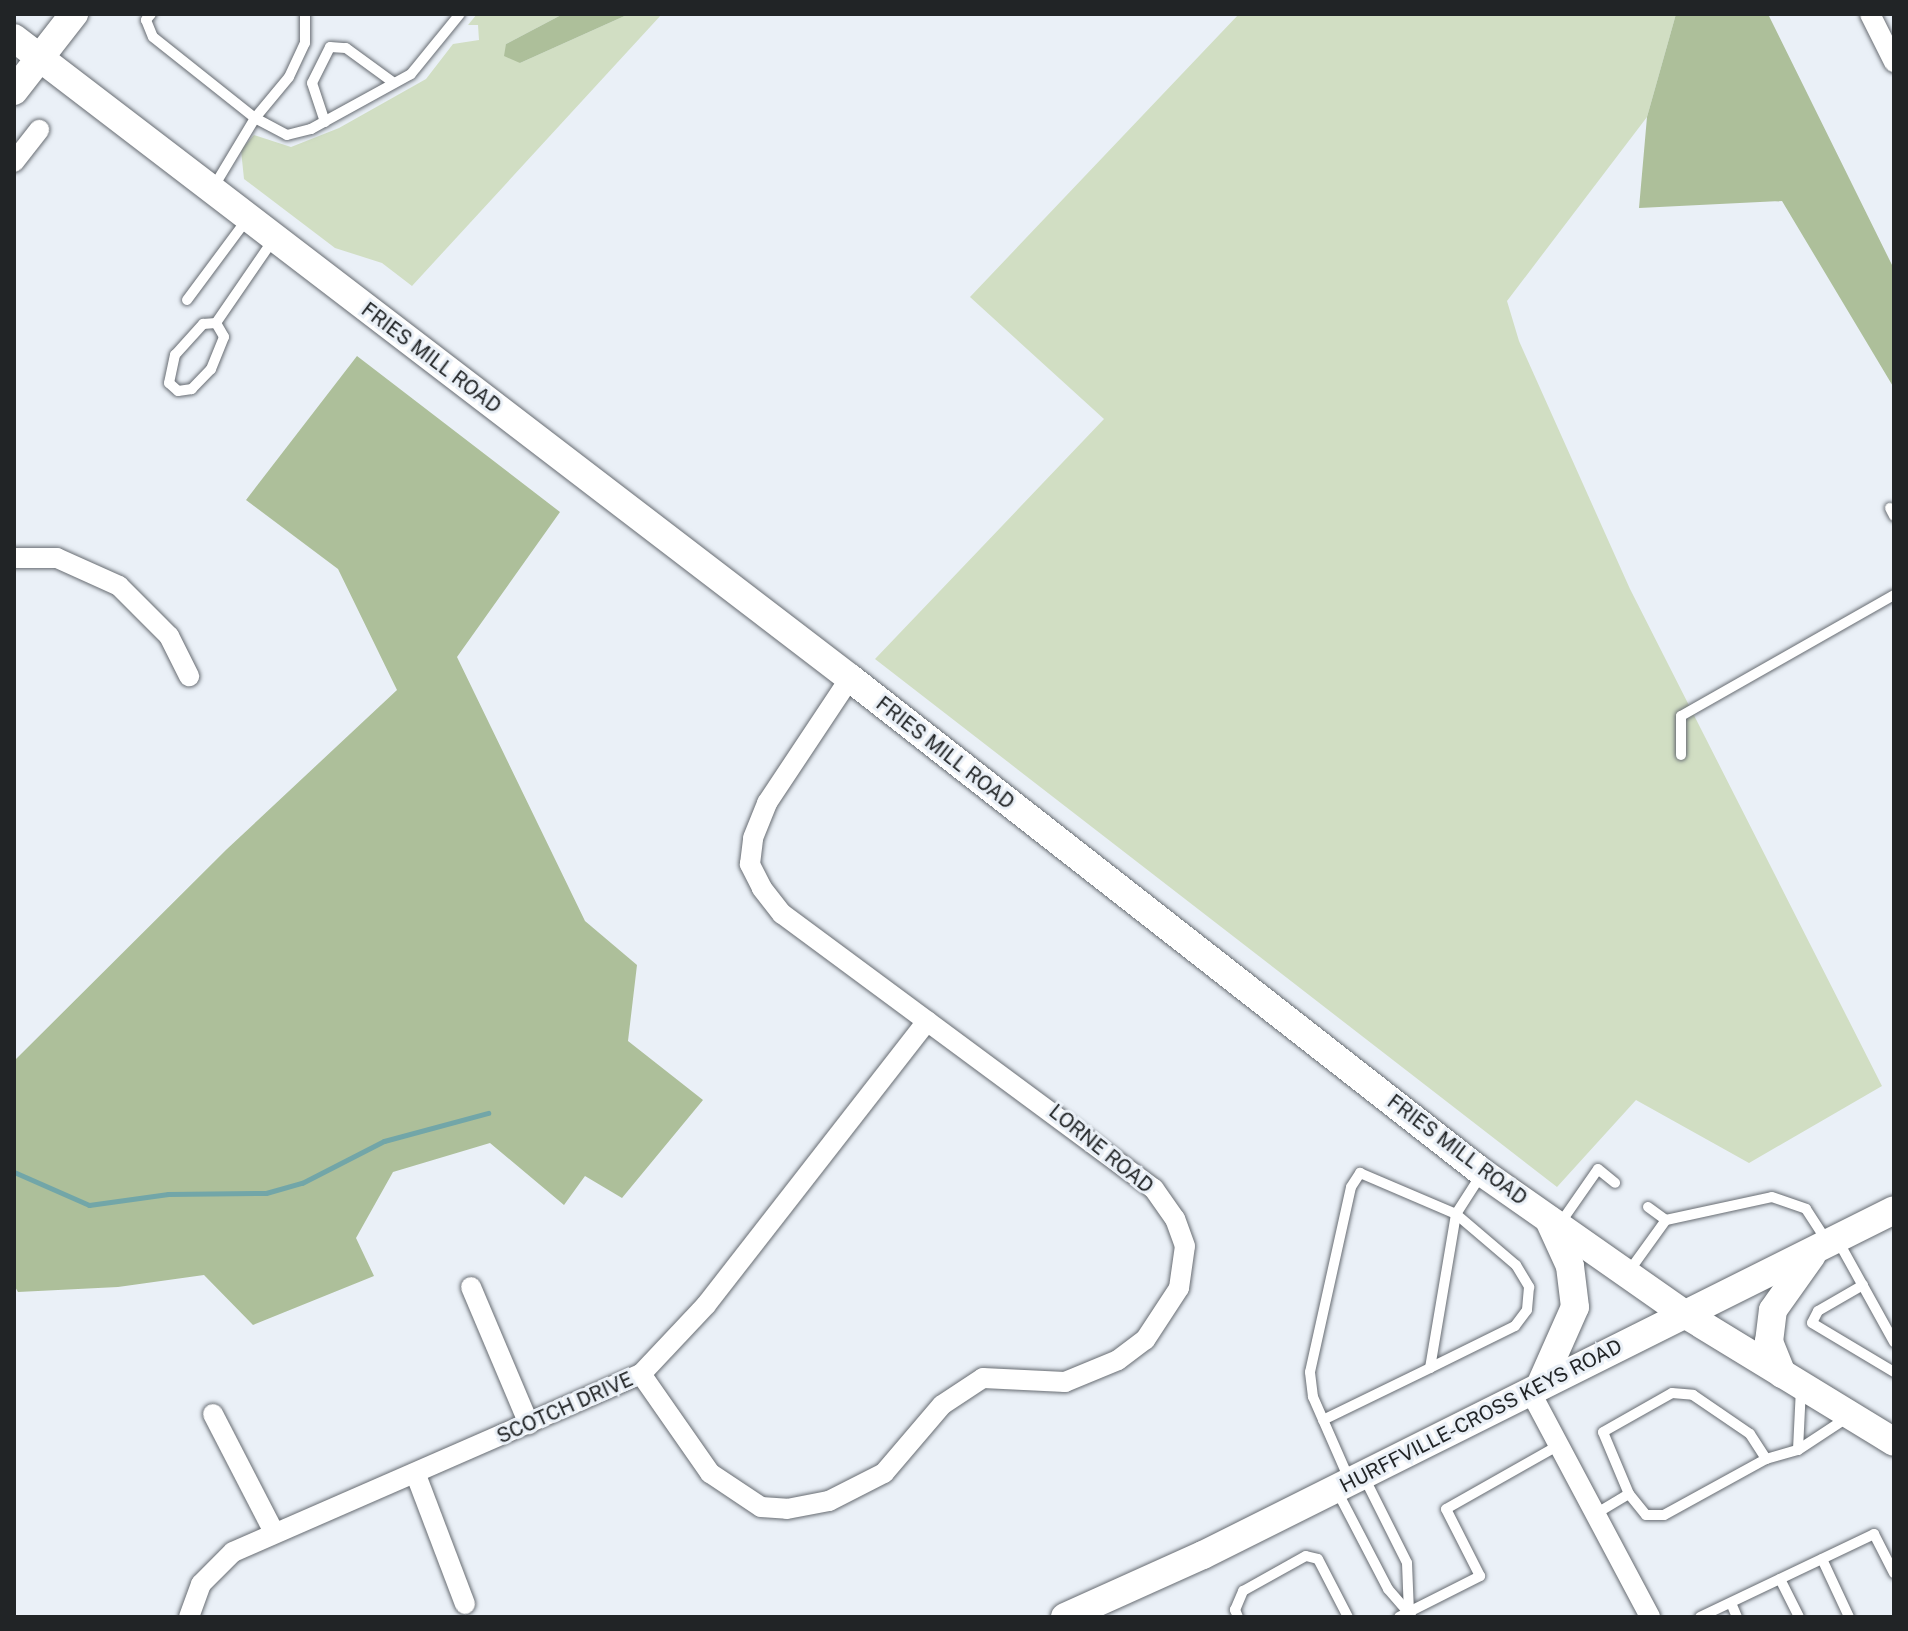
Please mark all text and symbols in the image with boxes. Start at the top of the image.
street label: FRIES MILL ROAD [356,298,506,418]
street label: FRIES MILL ROAD [871,692,1019,814]
street label: FRIES MILL ROAD [1382,1090,1532,1210]
street label: LORNE ROAD [1044,1100,1158,1198]
street label: HURFFVILLE-CROSS KEYS ROAD [1336,1334,1626,1498]
street label: SCOTCH DRIVE [493,1367,637,1449]

